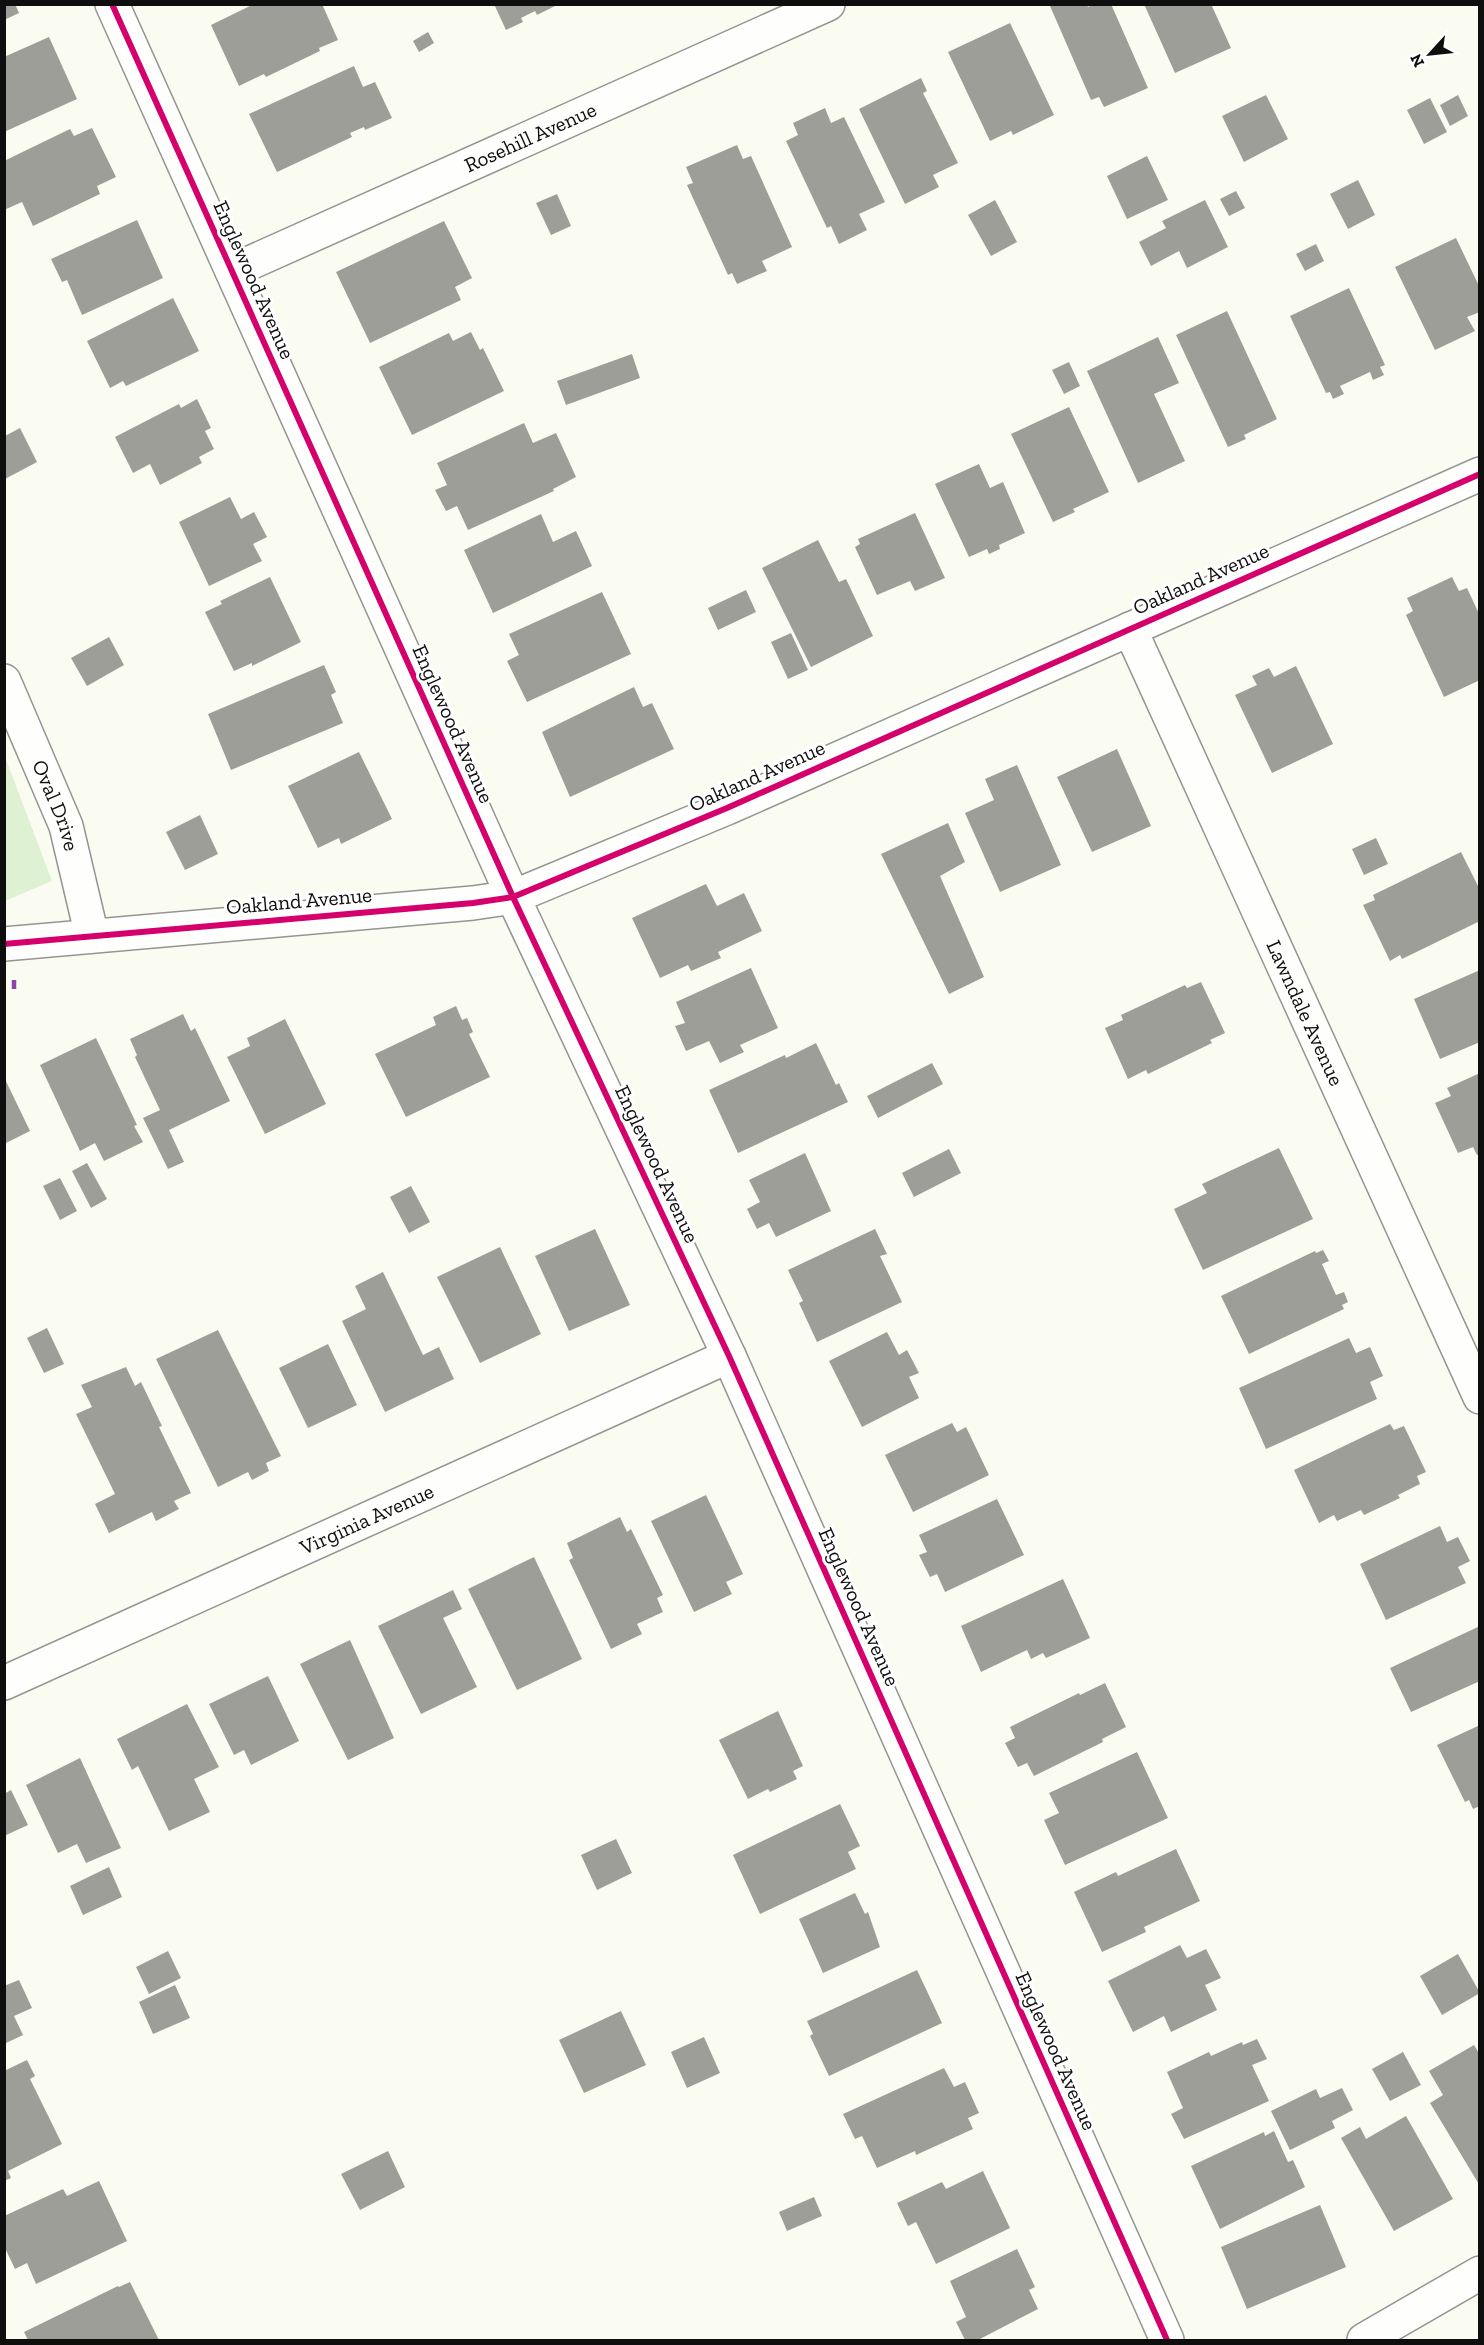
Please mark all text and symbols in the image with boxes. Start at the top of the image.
north arrow [1400,24,1460,84]
text: N [1406,51,1428,70]
street label: Rosehill Avenue [460,96,600,177]
street label: Englewood Avenue [208,197,301,363]
street label: Oakland Avenue [1129,537,1273,620]
street label: Englewood Avenue [407,641,500,807]
street label: Oakland Avenue [685,734,829,817]
street label: Oval Drive [27,756,85,854]
street label: Oakland Avenue [225,882,373,919]
street label: Lawndale Avenue [1261,936,1349,1090]
street label: Englewood Avenue [610,1081,705,1247]
street label: Virginia Avenue [295,1478,438,1560]
street label: Englewood Avenue [813,1524,906,1690]
street label: Englewood Avenue [1010,1968,1103,2134]

